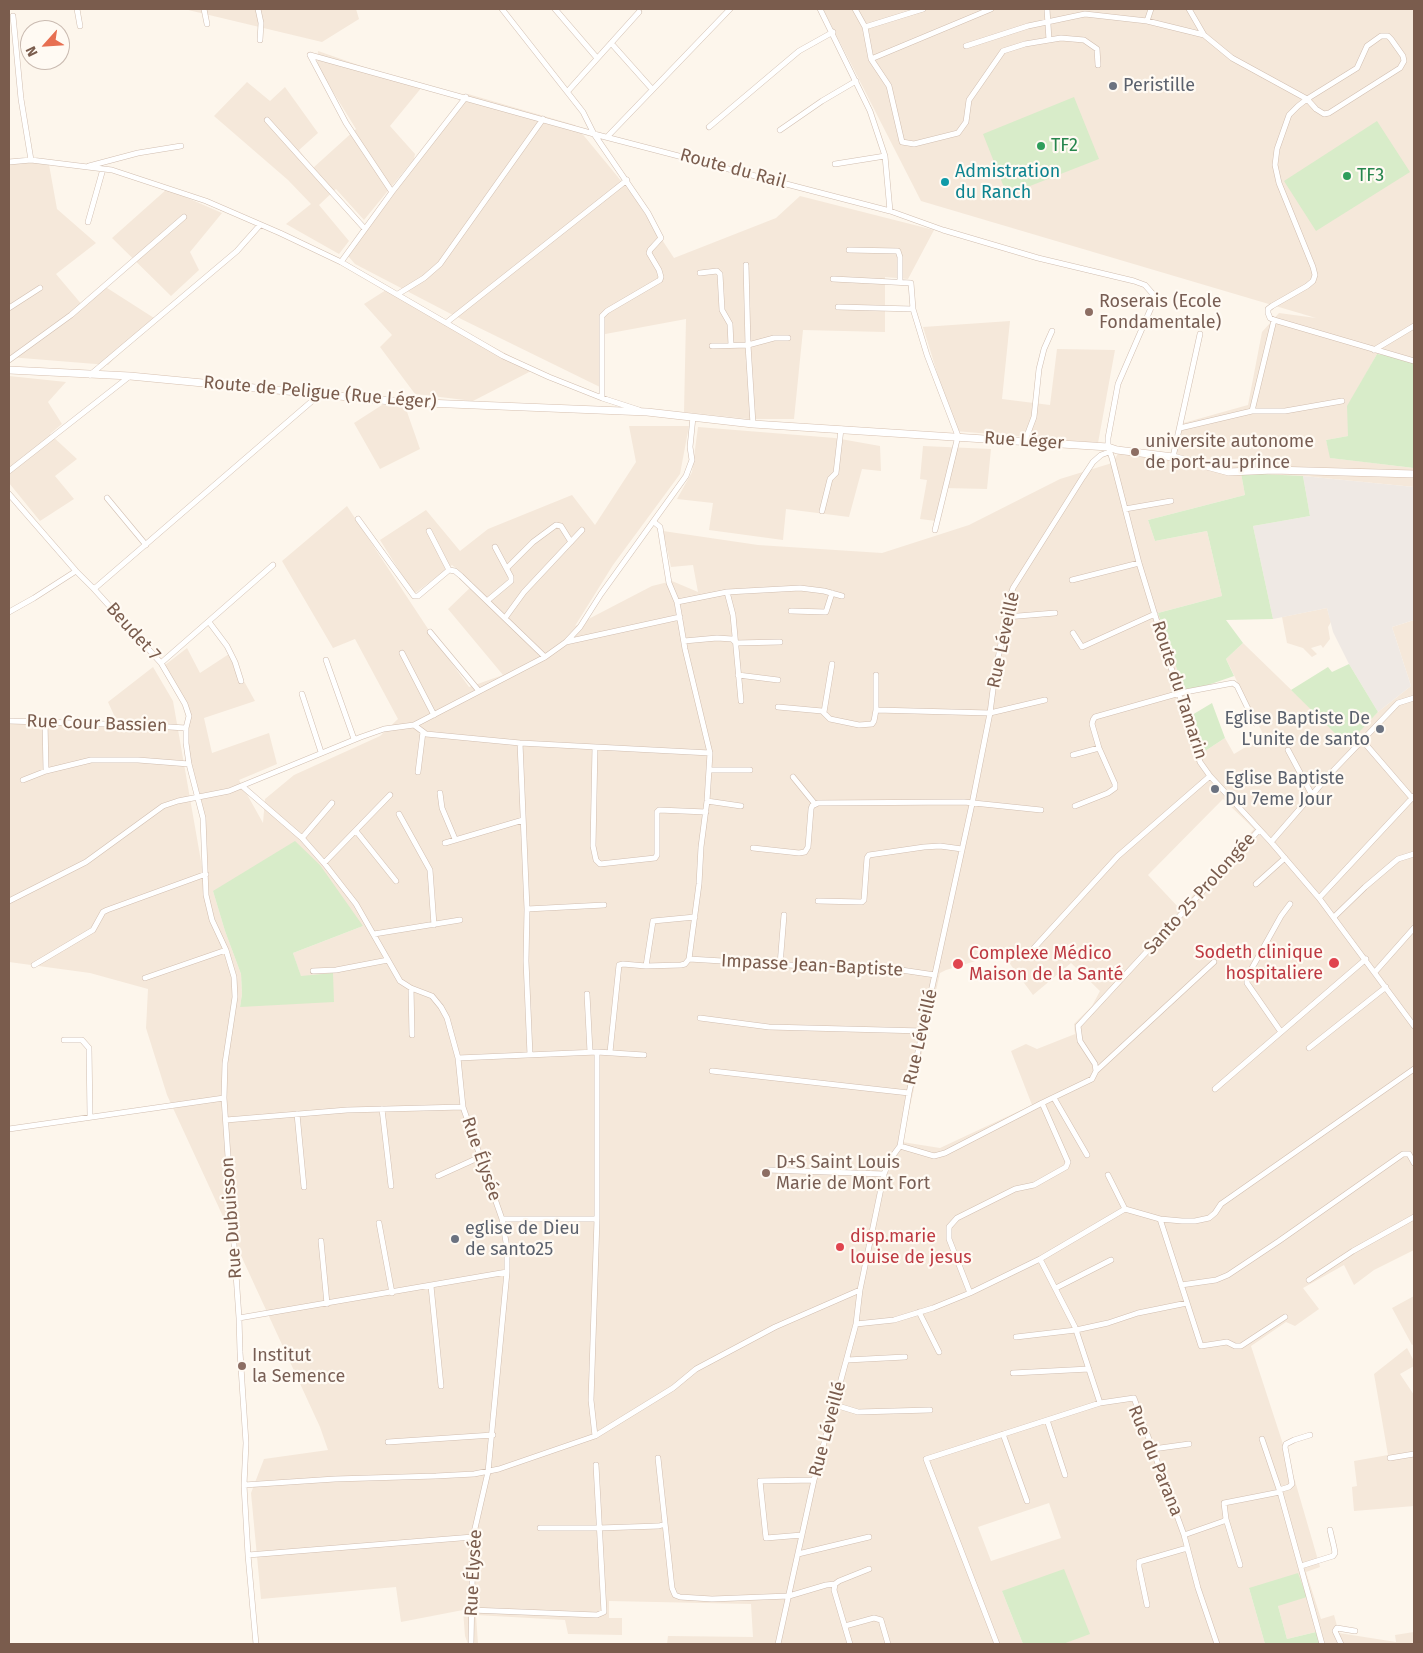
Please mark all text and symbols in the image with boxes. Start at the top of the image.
north arrow [20,20,70,70]
text: N [22,43,42,59]
place label: Peristille [1123,75,1195,97]
marker: Peristille [1107,80,1119,92]
place label: TF2 [1051,135,1078,157]
marker: TF2 [1035,140,1047,152]
street label: Route du Rail [677,144,789,194]
place label: Admistration du Ranch [955,161,1060,203]
place label: TF3 [1357,165,1384,187]
marker: TF3 [1341,170,1353,182]
marker: Admistration du Ranch [939,176,951,188]
place label: Roserais (Ecole Fondamentale) [1099,291,1222,334]
marker: Roserais (Ecole Fondamentale) [1083,306,1095,318]
street label: Route de Peligue (Rue Léger) [203,372,437,414]
street label: Rue Léger [983,427,1065,455]
place label: universite autonome de port-au-prince [1145,431,1314,474]
marker: universite autonome de port-au-prince [1129,446,1141,458]
street label: Rue Léveillé [983,590,1025,690]
street label: Beudet 7 [101,598,165,666]
street label: Route du Tamarin [1146,618,1212,762]
place label: Eglise Baptiste De L'unite de santo [1224,708,1370,751]
street label: Rue Cour Bassien [26,711,168,737]
marker: Eglise Baptiste De L'unite de santo [1374,723,1386,735]
place label: Eglise Baptiste Du 7eme Jour [1225,768,1344,811]
marker: Eglise Baptiste Du 7eme Jour [1209,783,1221,795]
street label: Santo 25 Prolongée [1140,829,1260,959]
place label: Sodeth clinique hospitaliere [1195,942,1323,984]
place label: Complexe Médico Maison de la Santé [969,943,1123,986]
street label: Impasse Jean-Baptiste [720,950,904,982]
marker: Sodeth clinique hospitaliere [1327,956,1341,970]
marker: Complexe Médico Maison de la Santé [951,957,965,971]
street label: Rue Léveillé [899,987,943,1087]
street label: Rue Élysée [457,1114,505,1204]
place label: D+S Saint Louis Marie de Mont Fort [776,1152,930,1194]
street label: Rue Dubuisson [217,1156,247,1280]
marker: D+S Saint Louis Marie de Mont Fort [760,1167,772,1179]
place label: eglise de Dieu de santo25 [465,1218,580,1260]
place label: disp.marie louise de jesus [850,1226,972,1268]
marker: eglise de Dieu de santo25 [449,1233,461,1245]
marker: disp.marie louise de jesus [834,1241,846,1253]
place label: Institut la Semence [252,1345,345,1388]
marker: Institut la Semence [236,1360,248,1372]
street label: Rue Léveillé [805,1379,851,1479]
street label: Rue du Parana [1123,1402,1187,1520]
street label: Rue Élysée [461,1529,487,1617]

